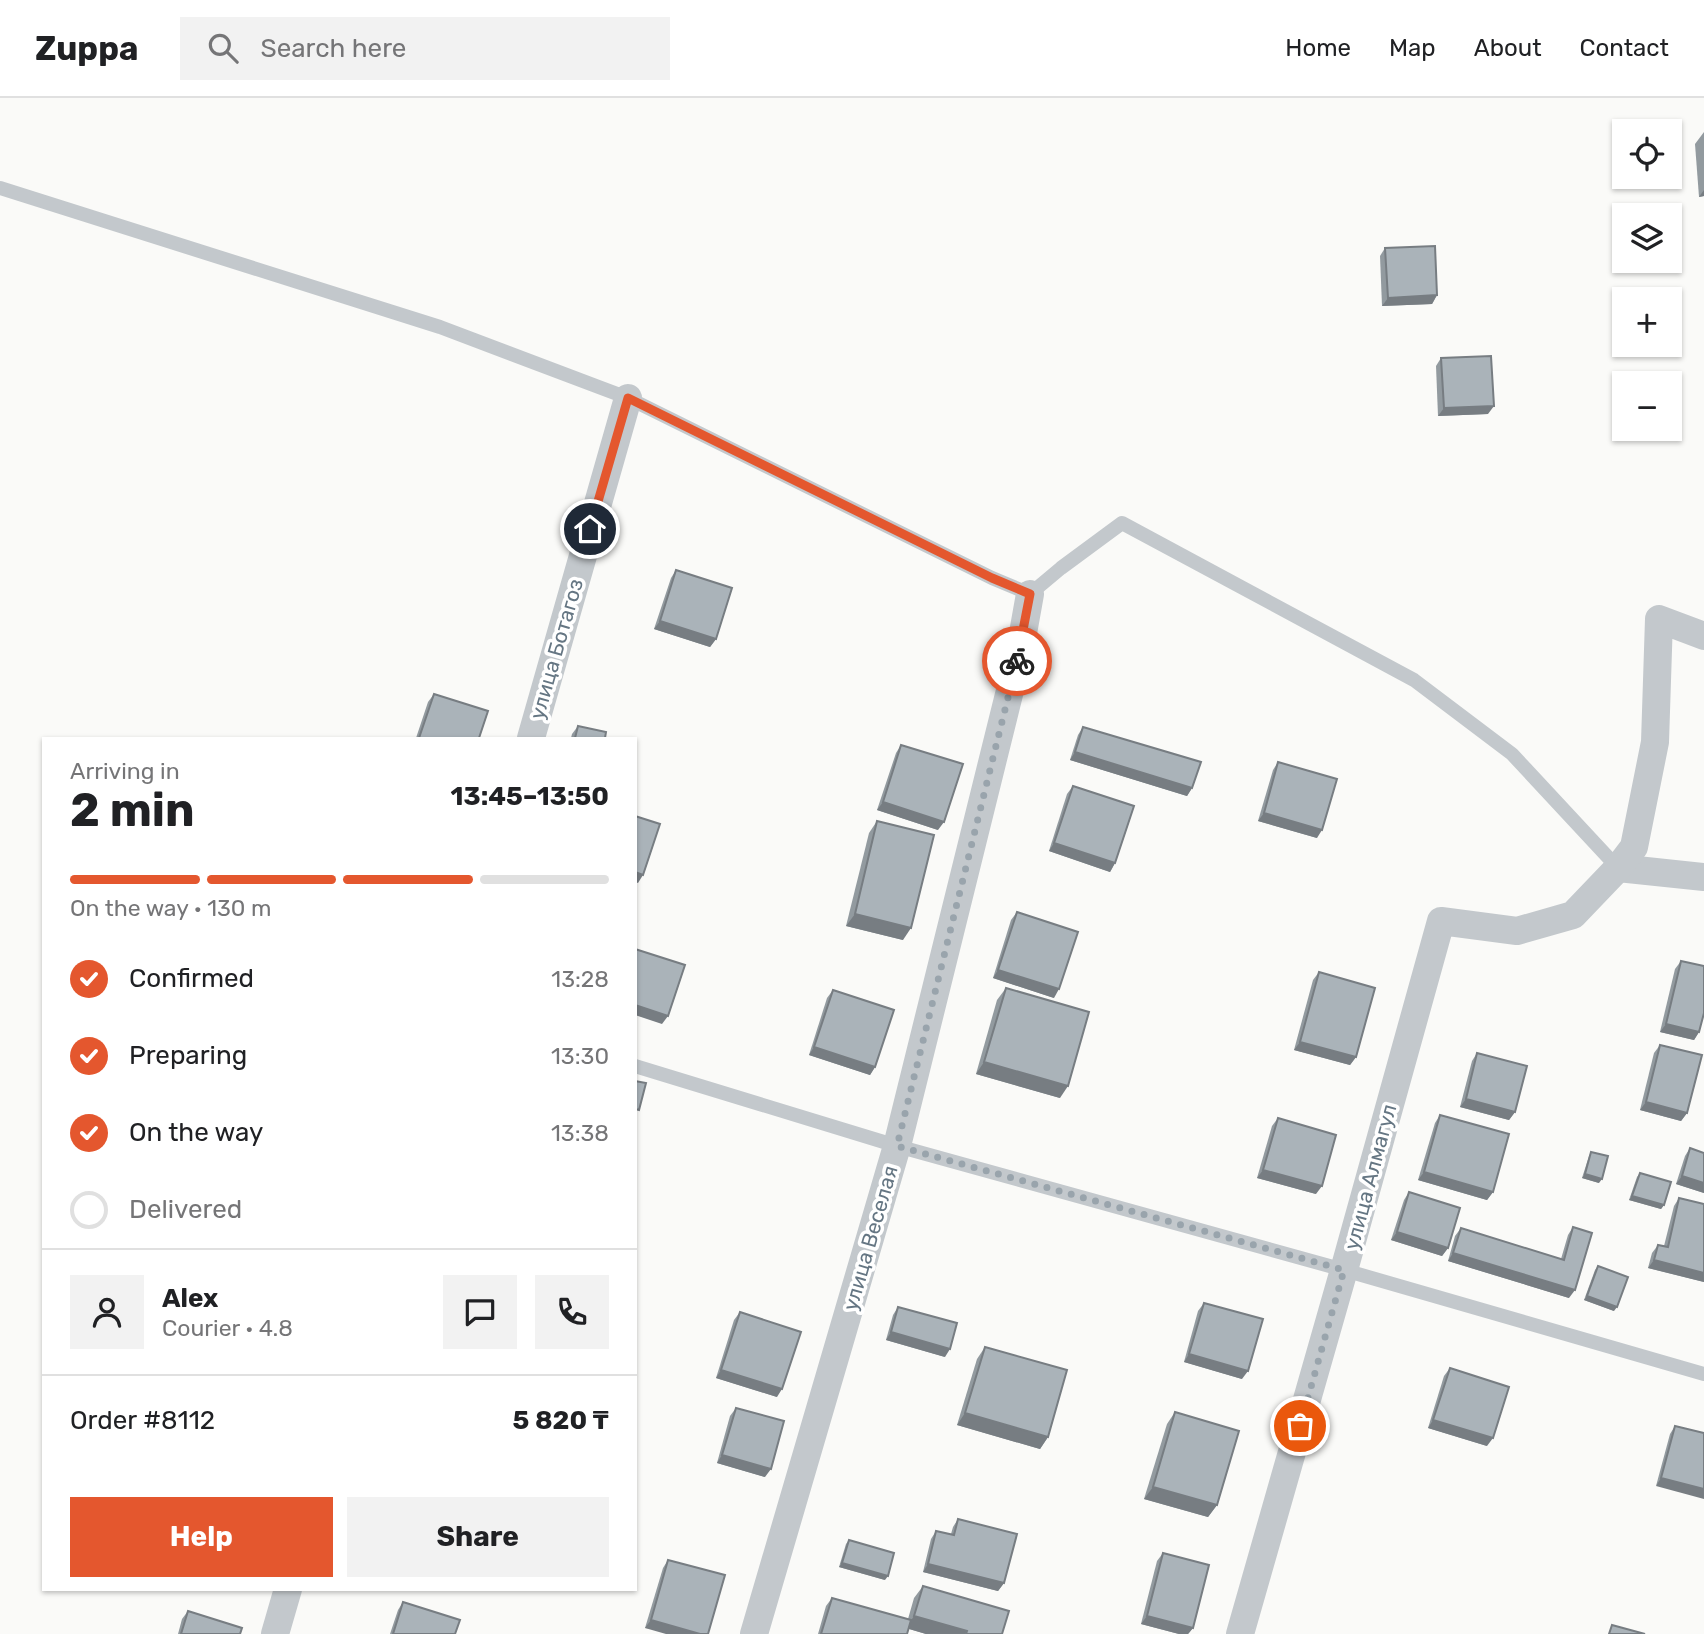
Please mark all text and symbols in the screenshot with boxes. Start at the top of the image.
search box [180,17,670,80]
text: Zuppa [35,29,138,68]
icon: search [204,29,242,67]
text: Search here [260,33,406,64]
text: Home [1285,34,1351,62]
text: Map [1389,34,1436,62]
text: About [1474,34,1542,62]
text: Contact [1580,34,1669,62]
map controls [1612,119,1682,441]
button: locate [1612,119,1682,189]
button: layers [1612,203,1682,273]
button: + [1612,287,1682,357]
button: − [1612,371,1682,441]
pin [560,499,620,559]
icon: home [571,510,609,548]
street label: улица Ботагоз [524,576,588,722]
courier [982,626,1052,696]
icon: bike [998,642,1036,680]
text: Arriving in [70,757,180,785]
text: 13:45–13:50 [451,781,609,812]
text: 2 min [70,783,195,838]
text: On the way · 130 m [70,894,271,922]
icon: check [70,960,108,998]
text: Confirmed [129,963,254,994]
text: 13:28 [551,965,609,993]
icon: check [70,1037,108,1075]
text: Preparing [129,1040,247,1071]
text: 13:30 [551,1042,609,1070]
street label: улица Алмагул [1339,1101,1401,1253]
icon: check [70,1114,108,1152]
text: On the way [129,1117,263,1148]
text: 13:38 [551,1119,609,1147]
street label: улица Веселая [837,1163,903,1313]
text: Delivered [129,1194,242,1225]
button: person [70,1275,144,1349]
button: chat [443,1275,517,1349]
button: phone [535,1275,609,1349]
text: Alex [162,1283,218,1314]
text: Courier · 4.8 [162,1314,293,1342]
pin [1270,1396,1330,1456]
text: Order #8112 [70,1405,215,1436]
text: 5 820 ₸ [513,1405,609,1436]
icon: bag [1281,1407,1319,1445]
button: Help [70,1497,333,1577]
button: Share [347,1497,609,1577]

